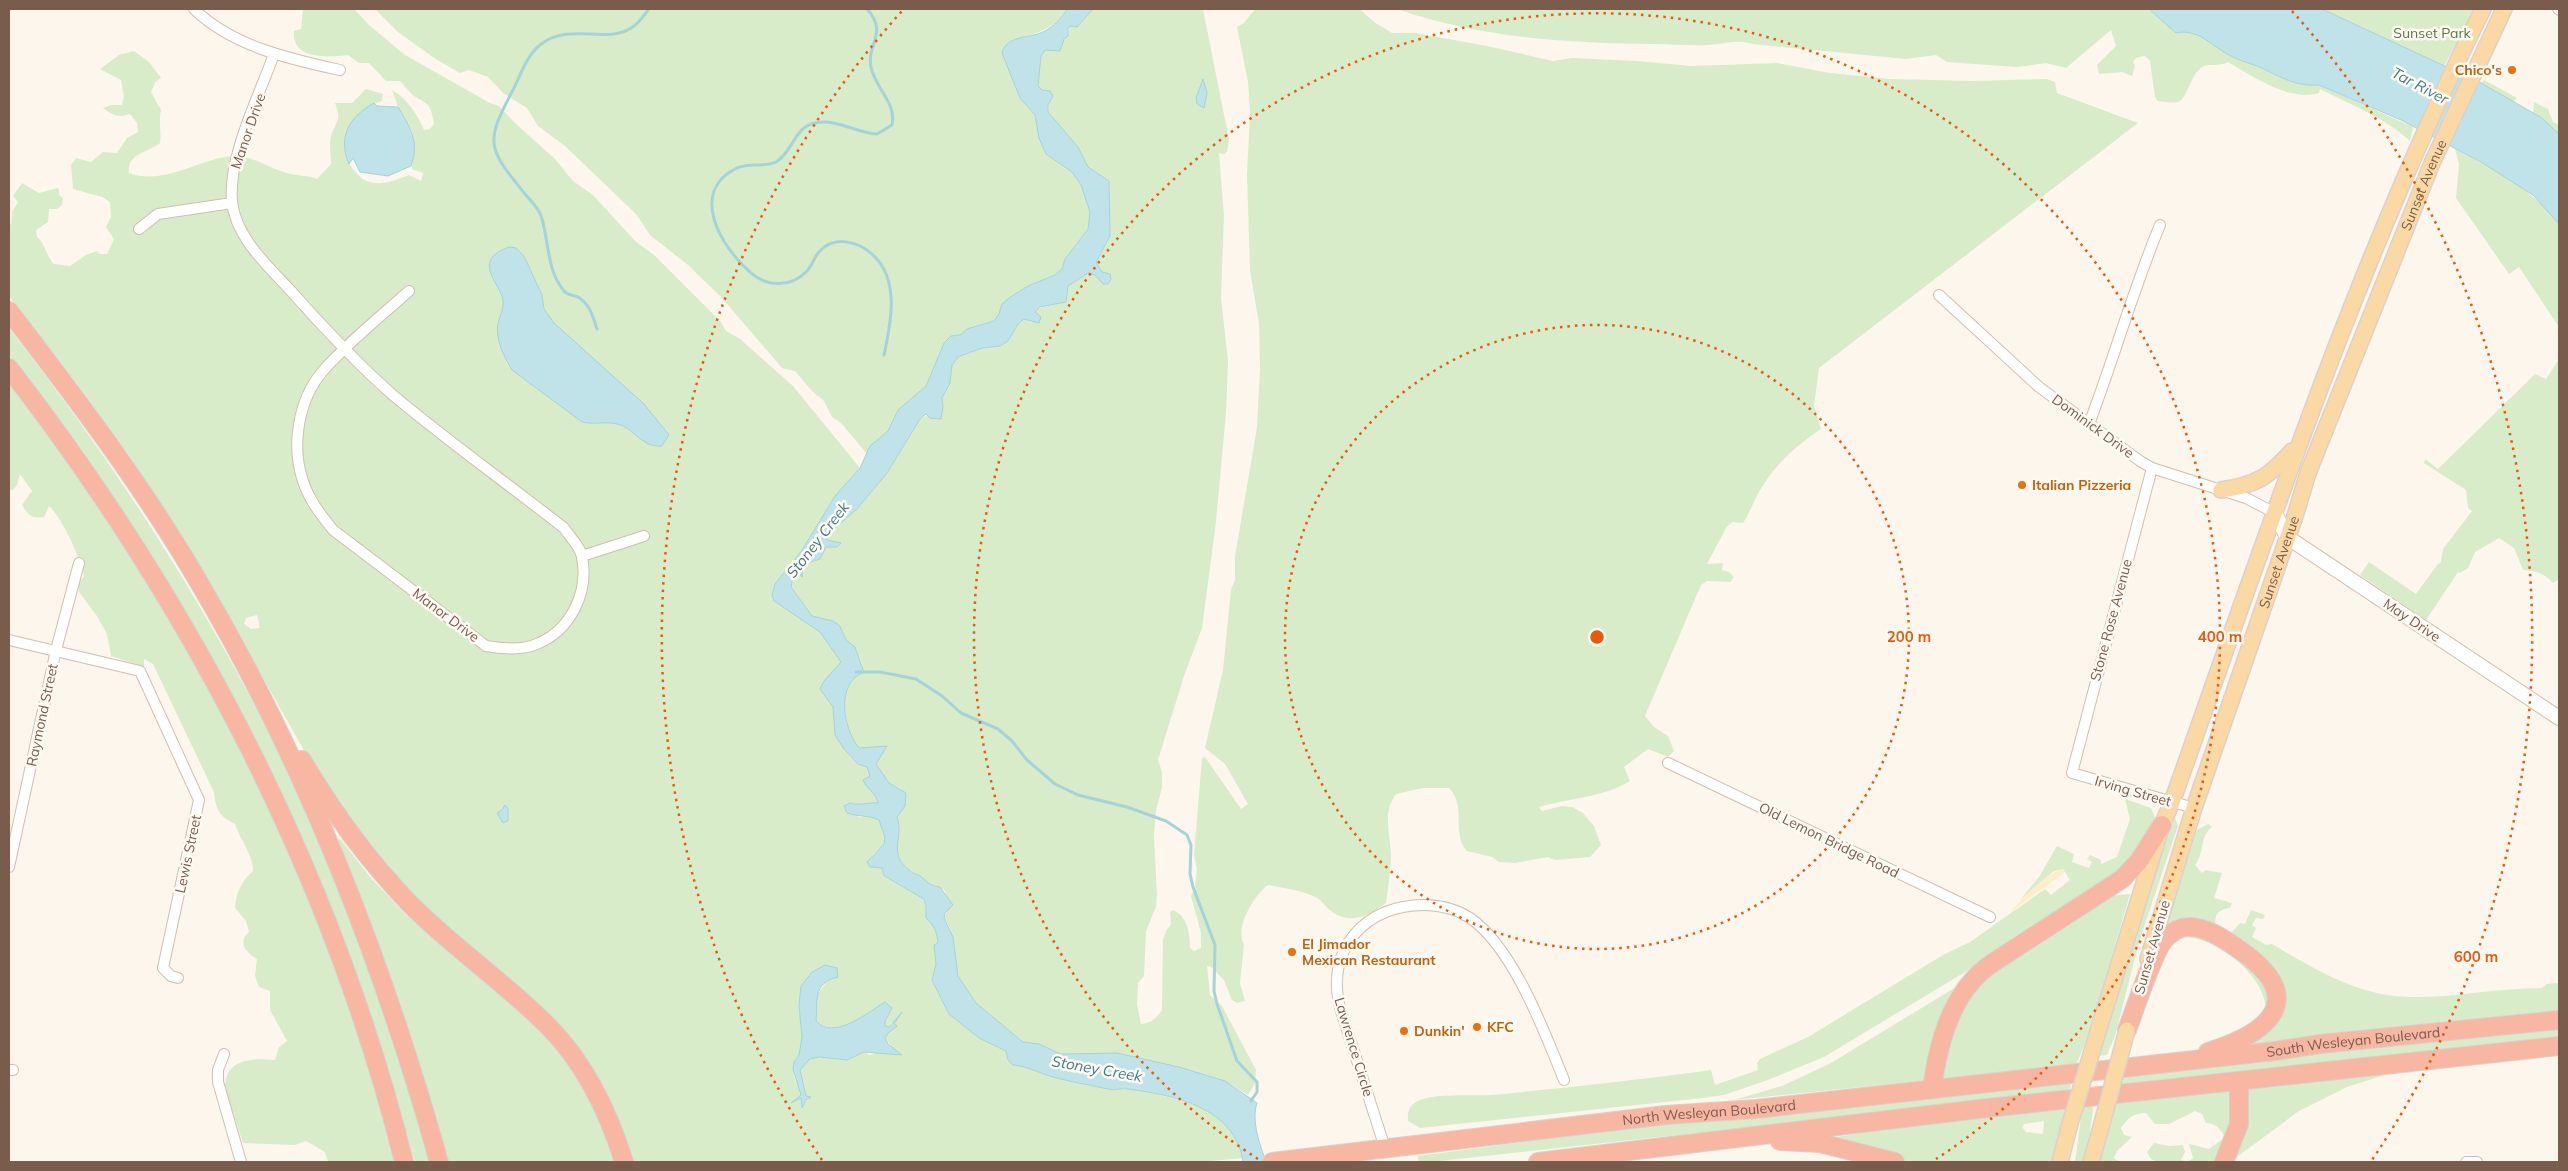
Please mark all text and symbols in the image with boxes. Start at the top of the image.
park label: Sunset Park [2393,24,2472,42]
place label: Chico's [2455,61,2502,79]
water label: Tar River [2389,63,2452,109]
marker: Chico's [2506,64,2518,76]
street label: Manor Drive [227,91,269,171]
street label: Sunset Avenue [2397,137,2451,233]
street label: Dominick Drive [2048,390,2138,462]
place label: Italian Pizzeria [2032,476,2131,494]
marker: Italian Pizzeria [2016,479,2028,491]
water label: Stoney Creek [782,497,854,582]
street label: Sunset Avenue [2255,513,2303,611]
street label: Stone Rose Avenue [2086,557,2136,683]
street label: Manor Drive [409,584,483,646]
street label: May Drive [2380,594,2444,646]
text: 200 m [1887,627,1931,646]
text: 400 m [2198,627,2242,646]
centre of rings [1588,628,1606,646]
street label: Raymond Street [22,662,62,768]
street label: Irving Street [2093,771,2173,811]
street label: Old Lemon Bridge Road [1756,798,1902,882]
street label: Lewis Street [171,813,205,895]
street label: Sunset Avenue [2130,898,2174,996]
place label: El Jimador Mexican Restaurant [1302,935,1436,969]
marker: El Jimador Mexican Restaurant [1286,946,1298,958]
text: 600 m [2454,947,2498,966]
street label: Lawrence Circle [1330,995,1378,1099]
place label: KFC [1487,1018,1514,1036]
marker: KFC [1471,1021,1483,1033]
place label: Dunkin' [1414,1022,1465,1040]
street label: South Wesleyan Boulevard [2265,1023,2441,1061]
marker: Dunkin' [1398,1025,1410,1037]
water label: Stoney Creek [1050,1051,1145,1086]
street label: North Wesleyan Boulevard [1621,1096,1797,1129]

